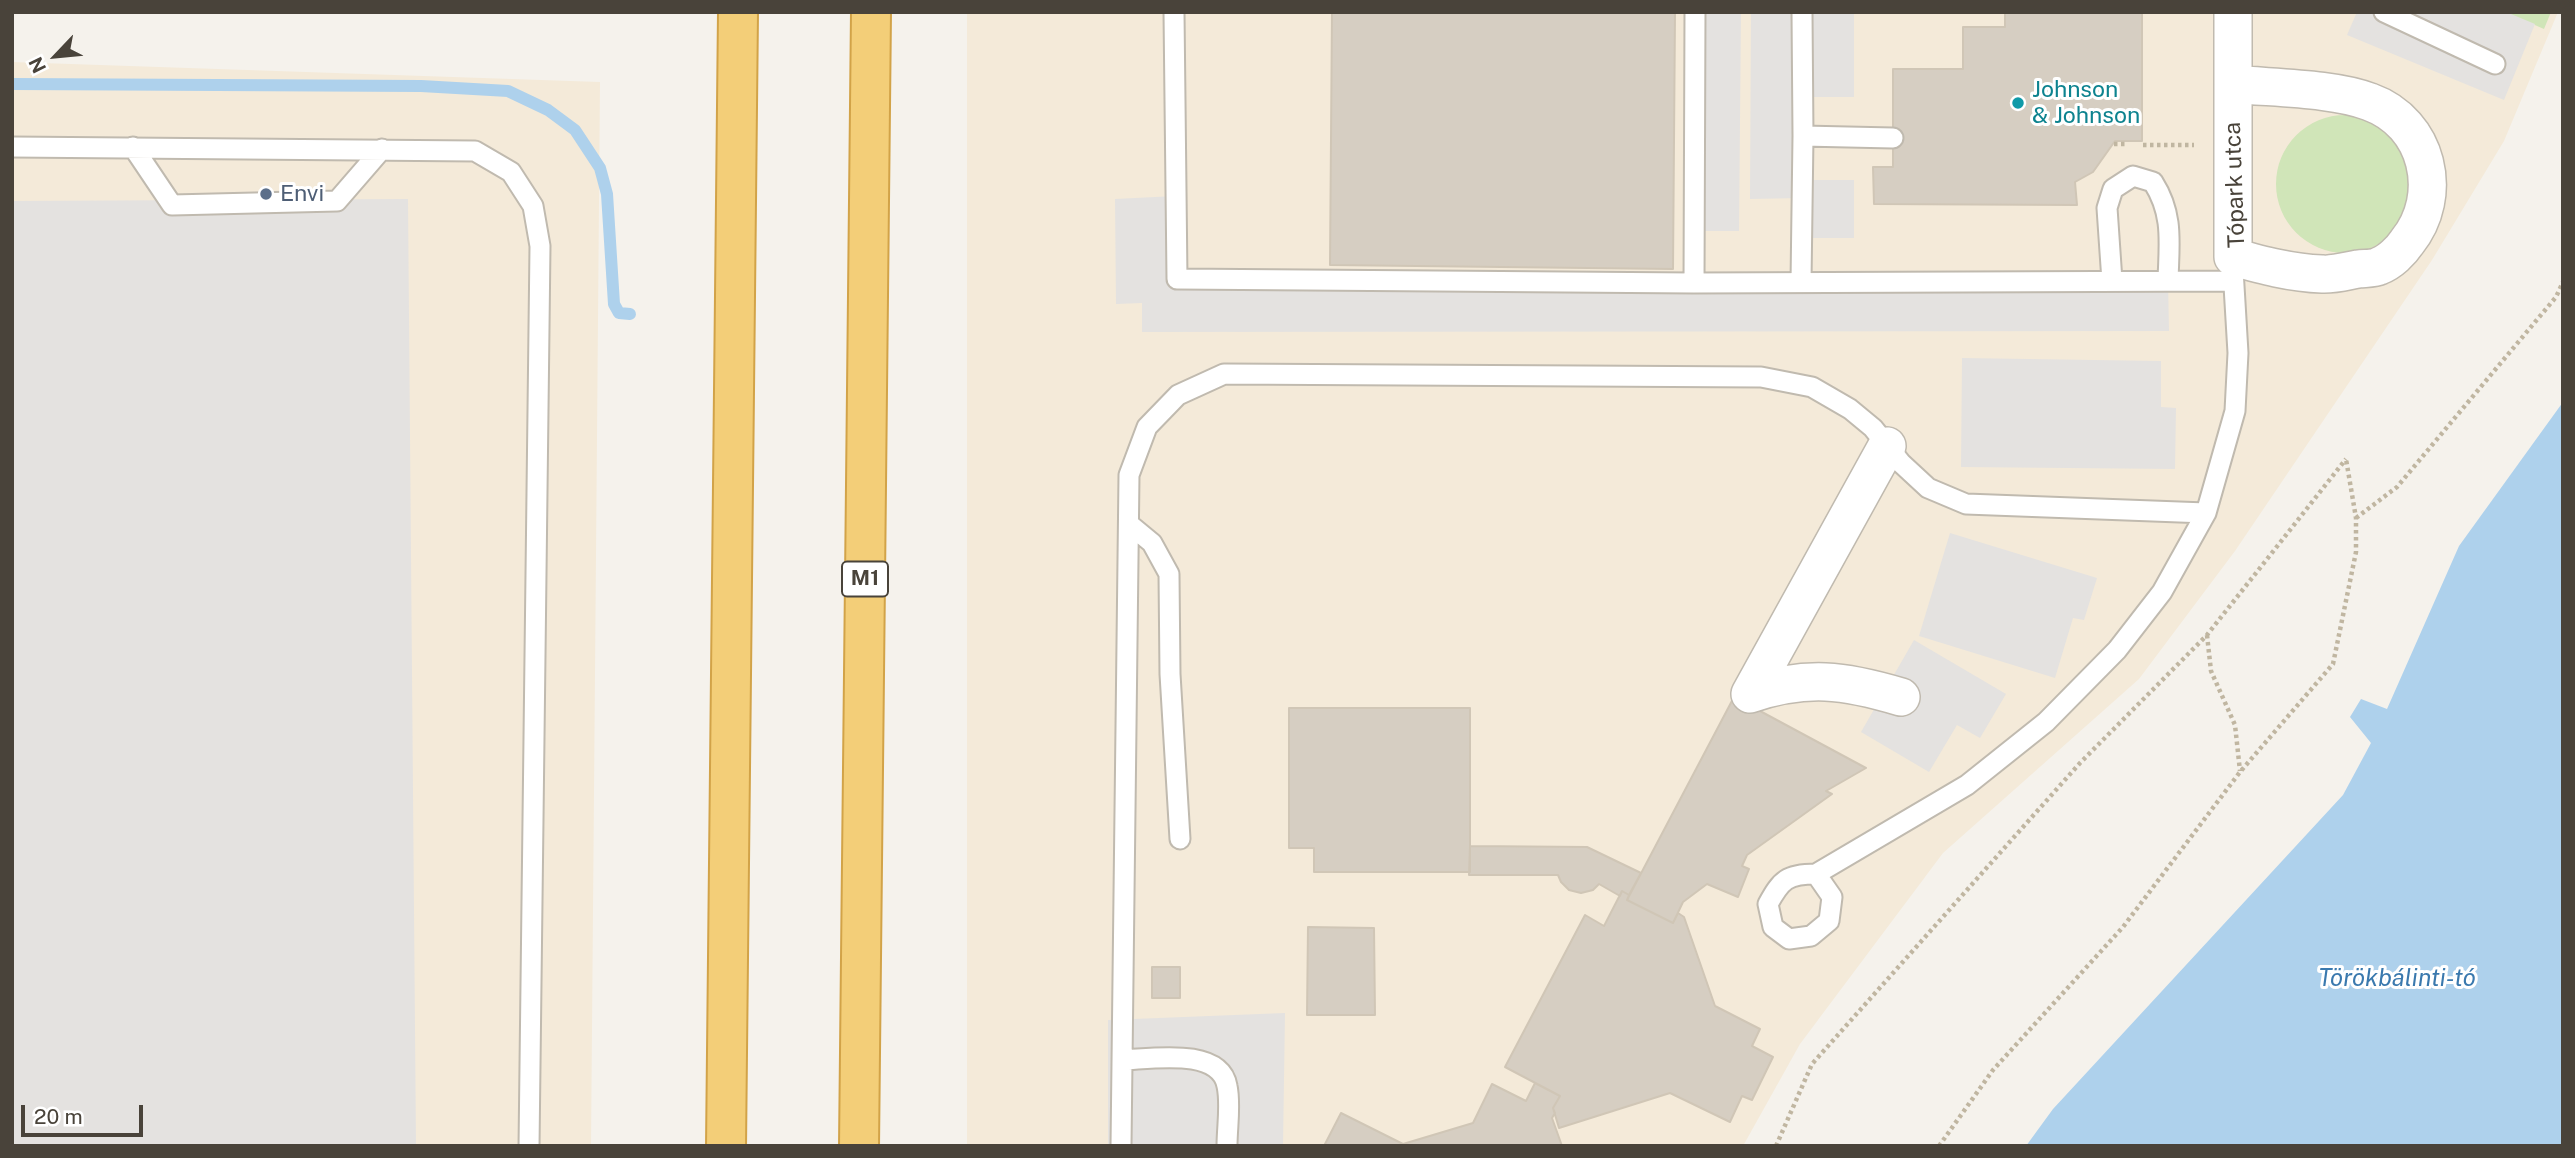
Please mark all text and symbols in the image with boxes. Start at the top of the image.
north arrow [21,21,91,91]
text: N [24,54,50,77]
place label: Johnson & Johnson [2032,76,2140,130]
marker: Johnson & Johnson [2010,95,2026,111]
street label: Tópark utca [2219,122,2251,248]
place label: Envi [280,180,324,208]
marker: Envi [258,186,274,202]
road number: M1 [842,562,888,596]
water label: Törökbálinti-tó [2318,965,2476,993]
scale bar [24,1092,147,1136]
text: 20 m [34,1104,83,1129]

